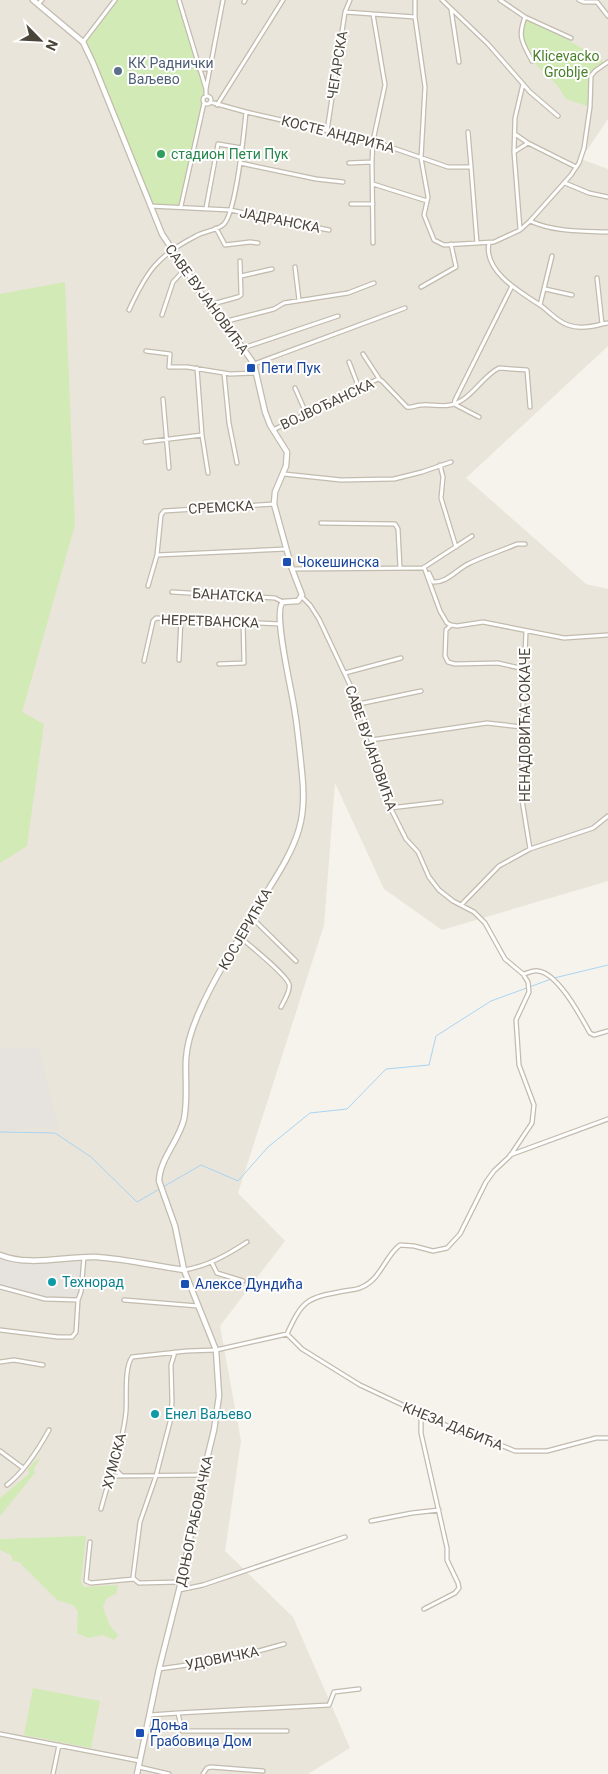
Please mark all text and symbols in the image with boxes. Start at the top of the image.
north arrow [15,15,65,65]
street label: ЧЕГАРСКА [324,30,350,100]
text: N [43,38,61,53]
park label: Klicevacko Groblje [533,48,599,80]
place label: КК Раднички Ваљево [128,55,214,87]
marker: КК Раднички Ваљево [112,65,124,77]
street label: КОСТЕ АНДРИЋА [280,112,396,156]
place label: стадион Пети Пук [171,146,289,162]
marker: стадион Пети Пук [155,148,167,160]
street label: ЈАДРАНСКА [238,204,322,236]
street label: САВЕ ВУЈАНОВИЋА [162,241,252,357]
place label: Пети Пук [261,360,321,376]
marker: Пети Пук [245,362,257,374]
street label: ВОЈВОЂАНСКА [278,375,376,433]
street label: СРЕМСКА [188,497,254,517]
place label: Чокешинска [297,554,379,570]
marker: Чокешинска [281,556,293,568]
street label: БАНАТСКА [192,585,264,605]
street label: НЕРЕТВАНСКА [161,611,259,631]
street label: НЕНАДОВИЋА СОКАЧЕ [517,648,533,802]
street label: САВЕ ВУЈАНОВИЋА [342,683,400,813]
street label: КОСЈЕРИЋКА [215,885,275,973]
place label: Технорад [62,1274,125,1290]
marker: Технорад [46,1276,58,1288]
place label: Алексе Дундића [195,1276,303,1292]
marker: Алексе Дундића [179,1278,191,1290]
street label: КНЕЗА ДАБИЋА [401,1399,505,1453]
place label: Енел Ваљево [165,1406,252,1422]
marker: Енел Ваљево [149,1408,161,1420]
street label: ХУМСКА [99,1431,129,1491]
street label: ДОЊОГРАБОВАЧКА [172,1454,216,1588]
street label: УДОВИЧКА [184,1643,260,1673]
place label: Доња Грабовица Дом [150,1717,252,1749]
marker: Доња Грабовица Дом [134,1727,146,1739]

